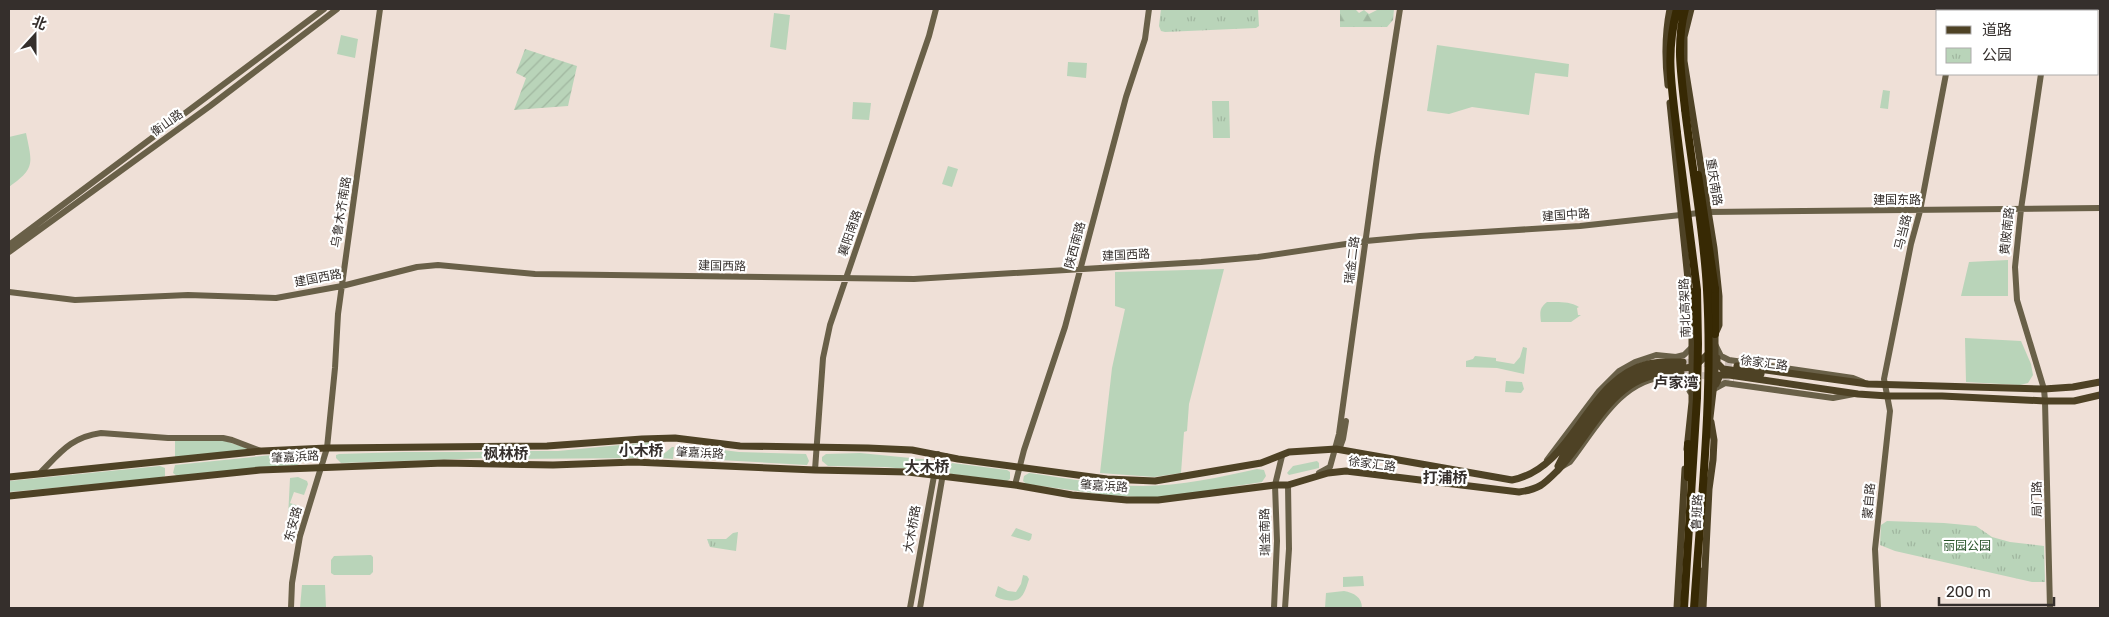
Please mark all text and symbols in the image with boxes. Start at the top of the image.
north arrow [10,10,60,60]
legend [1936,10,2099,75]
text: 北 [30,13,49,34]
text: 道路 [1982,21,2012,39]
text: 公园 [1982,46,2012,64]
street label: 衡山路 [148,107,186,139]
street label: 重庆南路 [1703,157,1725,207]
street label: 乌鲁木齐南路 [328,175,354,249]
street label: 建国东路 [1873,193,1921,207]
street label: 建国中路 [1542,206,1590,224]
street label: 黄陂南路 [1998,206,2016,256]
street label: 襄阳南路 [836,208,864,258]
street label: 马当路 [1892,213,1914,251]
street label: 陕西南路 [1062,220,1088,270]
street label: 瑞金二路 [1342,235,1362,285]
street label: 建国西路 [1102,247,1150,263]
street label: 建国西路 [698,259,746,273]
street label: 建国西路 [293,267,343,289]
street label: 南北高架路 [1677,278,1693,338]
street label: 徐家汇路 [1739,353,1789,373]
district label: 卢家湾 [1653,374,1699,392]
district label: 小木桥 [618,442,664,460]
district label: 枫林桥 [483,445,529,463]
street label: 肇嘉浜路 [676,445,724,461]
street label: 肇嘉浜路 [271,449,319,465]
street label: 徐家汇路 [1347,454,1397,474]
district label: 大木桥 [904,458,950,476]
district label: 打浦桥 [1422,469,1468,487]
street label: 肇嘉浜路 [1080,477,1128,495]
street label: 局门路 [2030,481,2044,517]
street label: 蒙自路 [1860,482,1878,520]
street label: 鲁班路 [1689,494,1705,530]
street label: 大木桥路 [901,504,923,554]
street label: 东安路 [282,505,304,543]
street label: 瑞金南路 [1258,508,1272,556]
park label: 丽园公园 [1943,539,1991,553]
scale bar [1939,574,2054,606]
text: 200 m [1946,583,1991,601]

